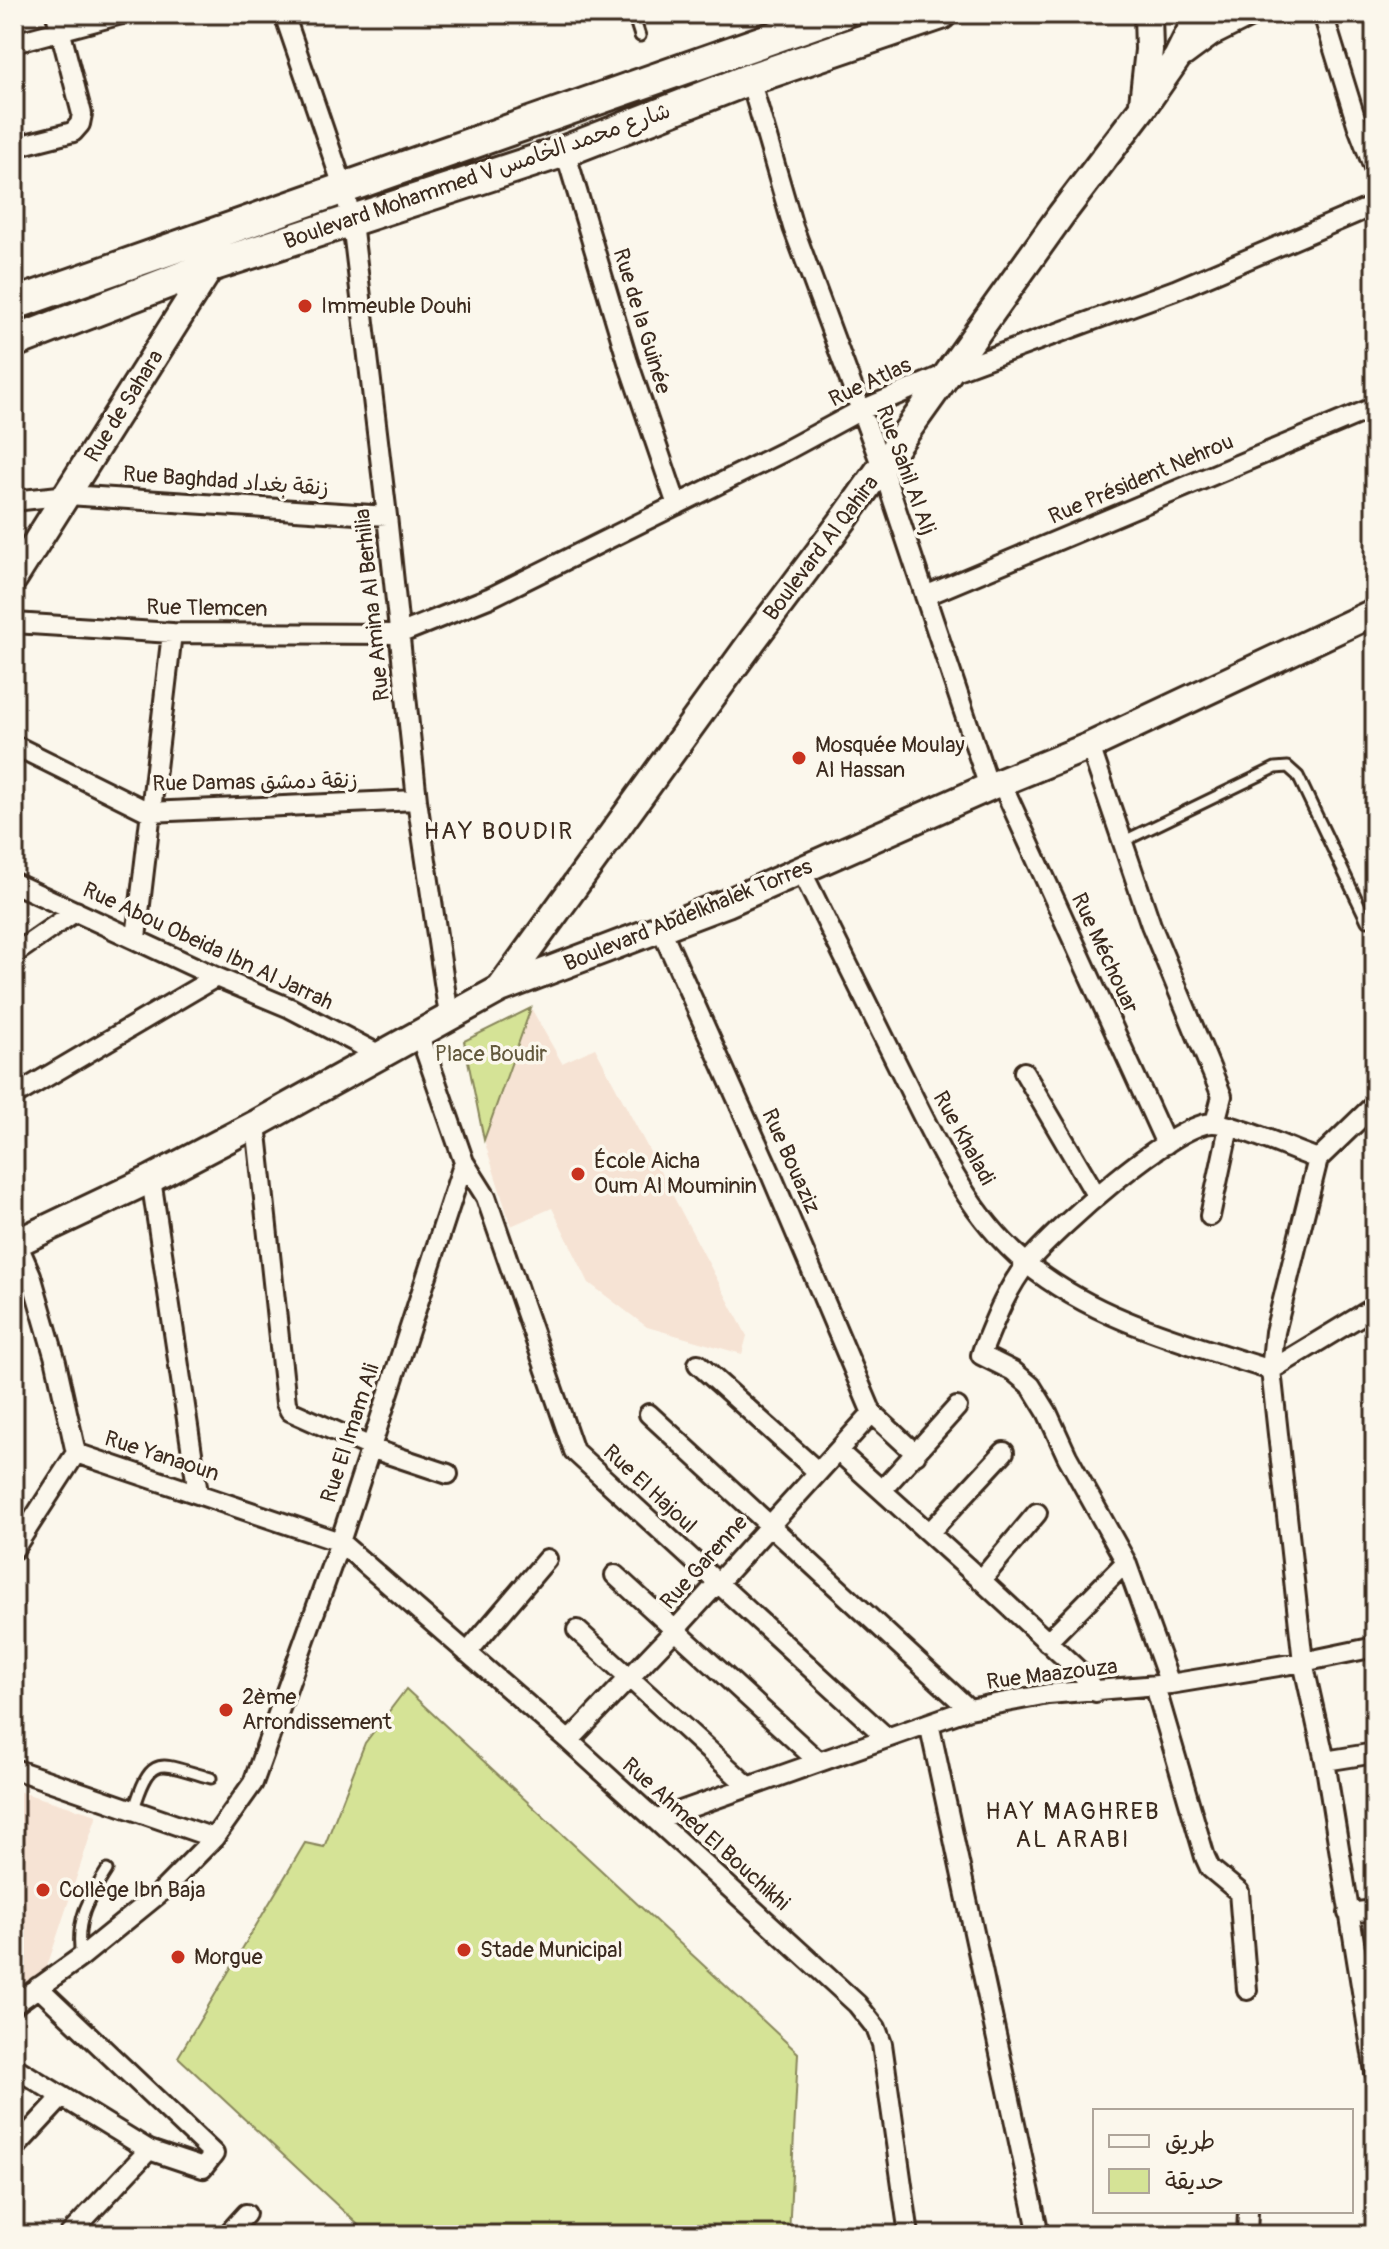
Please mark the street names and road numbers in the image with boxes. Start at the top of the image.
street label: Boulevard Mohammed V شارع محمد الخامس [280,96,674,256]
street label: Rue de la Guinée [607,245,677,397]
street label: Rue de Sahara [78,344,170,468]
street label: Rue Atlas [824,351,916,413]
street label: Rue Sahil Al Alj [870,401,942,539]
street label: Rue Président Nehrou [1044,427,1238,531]
street label: Rue Baghdad زنقة بغداد [122,460,330,502]
street label: Boulevard Al Qahira [757,470,885,626]
street label: Rue Amina Al Berhilia [348,507,396,703]
street label: Rue Tlemcen [146,593,268,623]
street label: Rue Damas زنقة دمشق [152,766,358,798]
street label: Boulevard Abdelkhalek Torres [560,852,816,978]
street label: Rue Abou Obeida Ibn Al Jarrah [78,876,338,1016]
street label: Rue Méchouar [1065,888,1145,1018]
street label: Rue Khaladi [927,1086,1001,1190]
street label: Rue Bouaziz [755,1104,827,1218]
street label: Rue El Imam Ali [314,1360,386,1506]
street label: Rue Yanaoun [101,1424,223,1488]
street label: Rue El Hajoul [597,1438,703,1540]
street label: Rue Garenne [654,1509,754,1615]
street label: Rue Maazouza [985,1652,1119,1696]
street label: Rue Ahmed El Bouchikhi [616,1751,796,1917]

